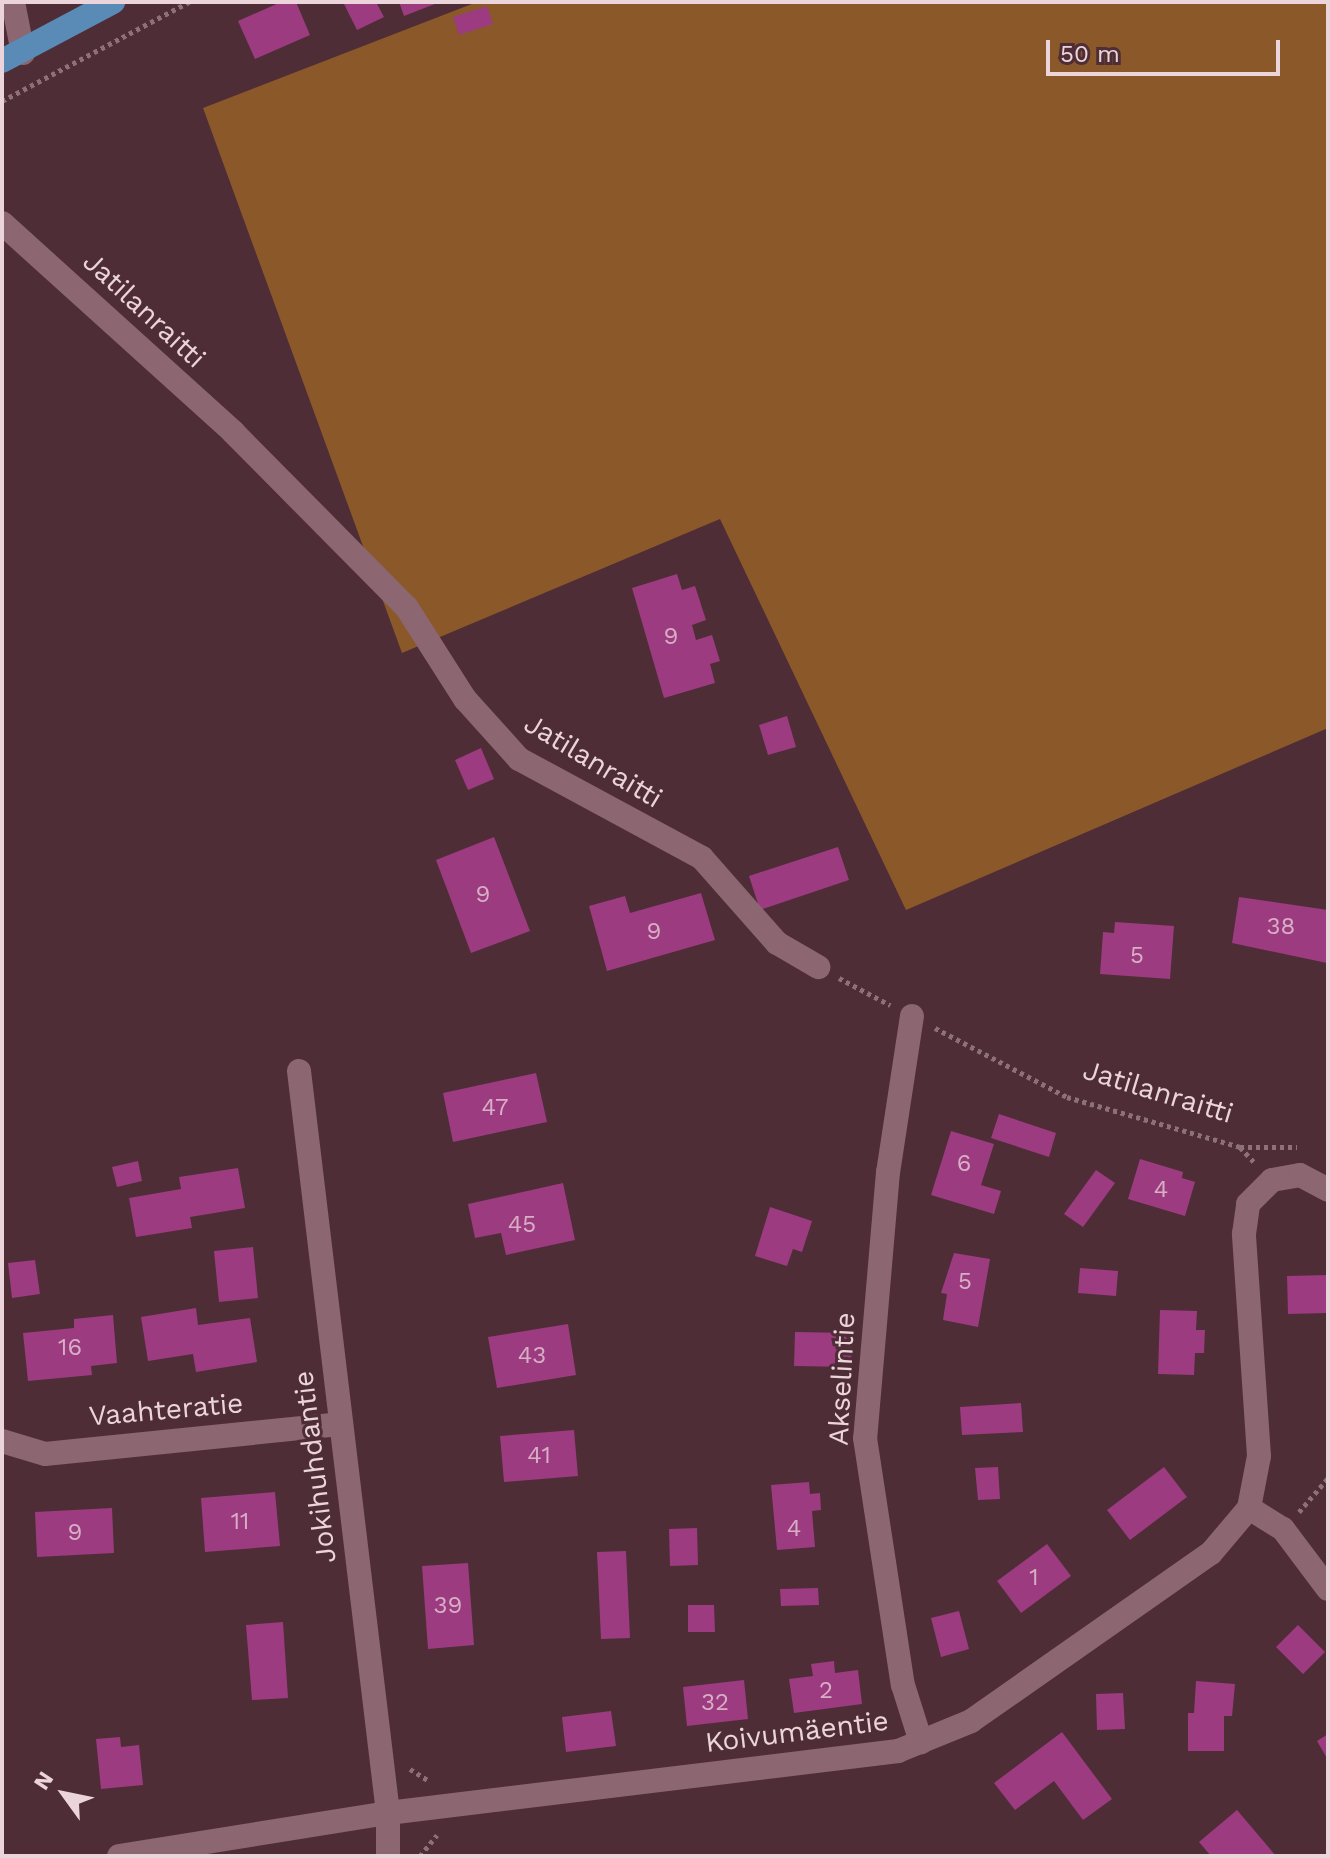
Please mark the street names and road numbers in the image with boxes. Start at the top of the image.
street label: Jatilanraitti [76,245,212,375]
street label: Jatilanraitti [518,707,668,815]
street label: Jatilanraitti [1079,1053,1237,1131]
street label: Akselintie [822,1311,862,1447]
street label: Jokihuhdantie [287,1369,343,1565]
street label: Vaahteratie [87,1387,245,1433]
street label: Koivumäentie [703,1704,891,1760]

